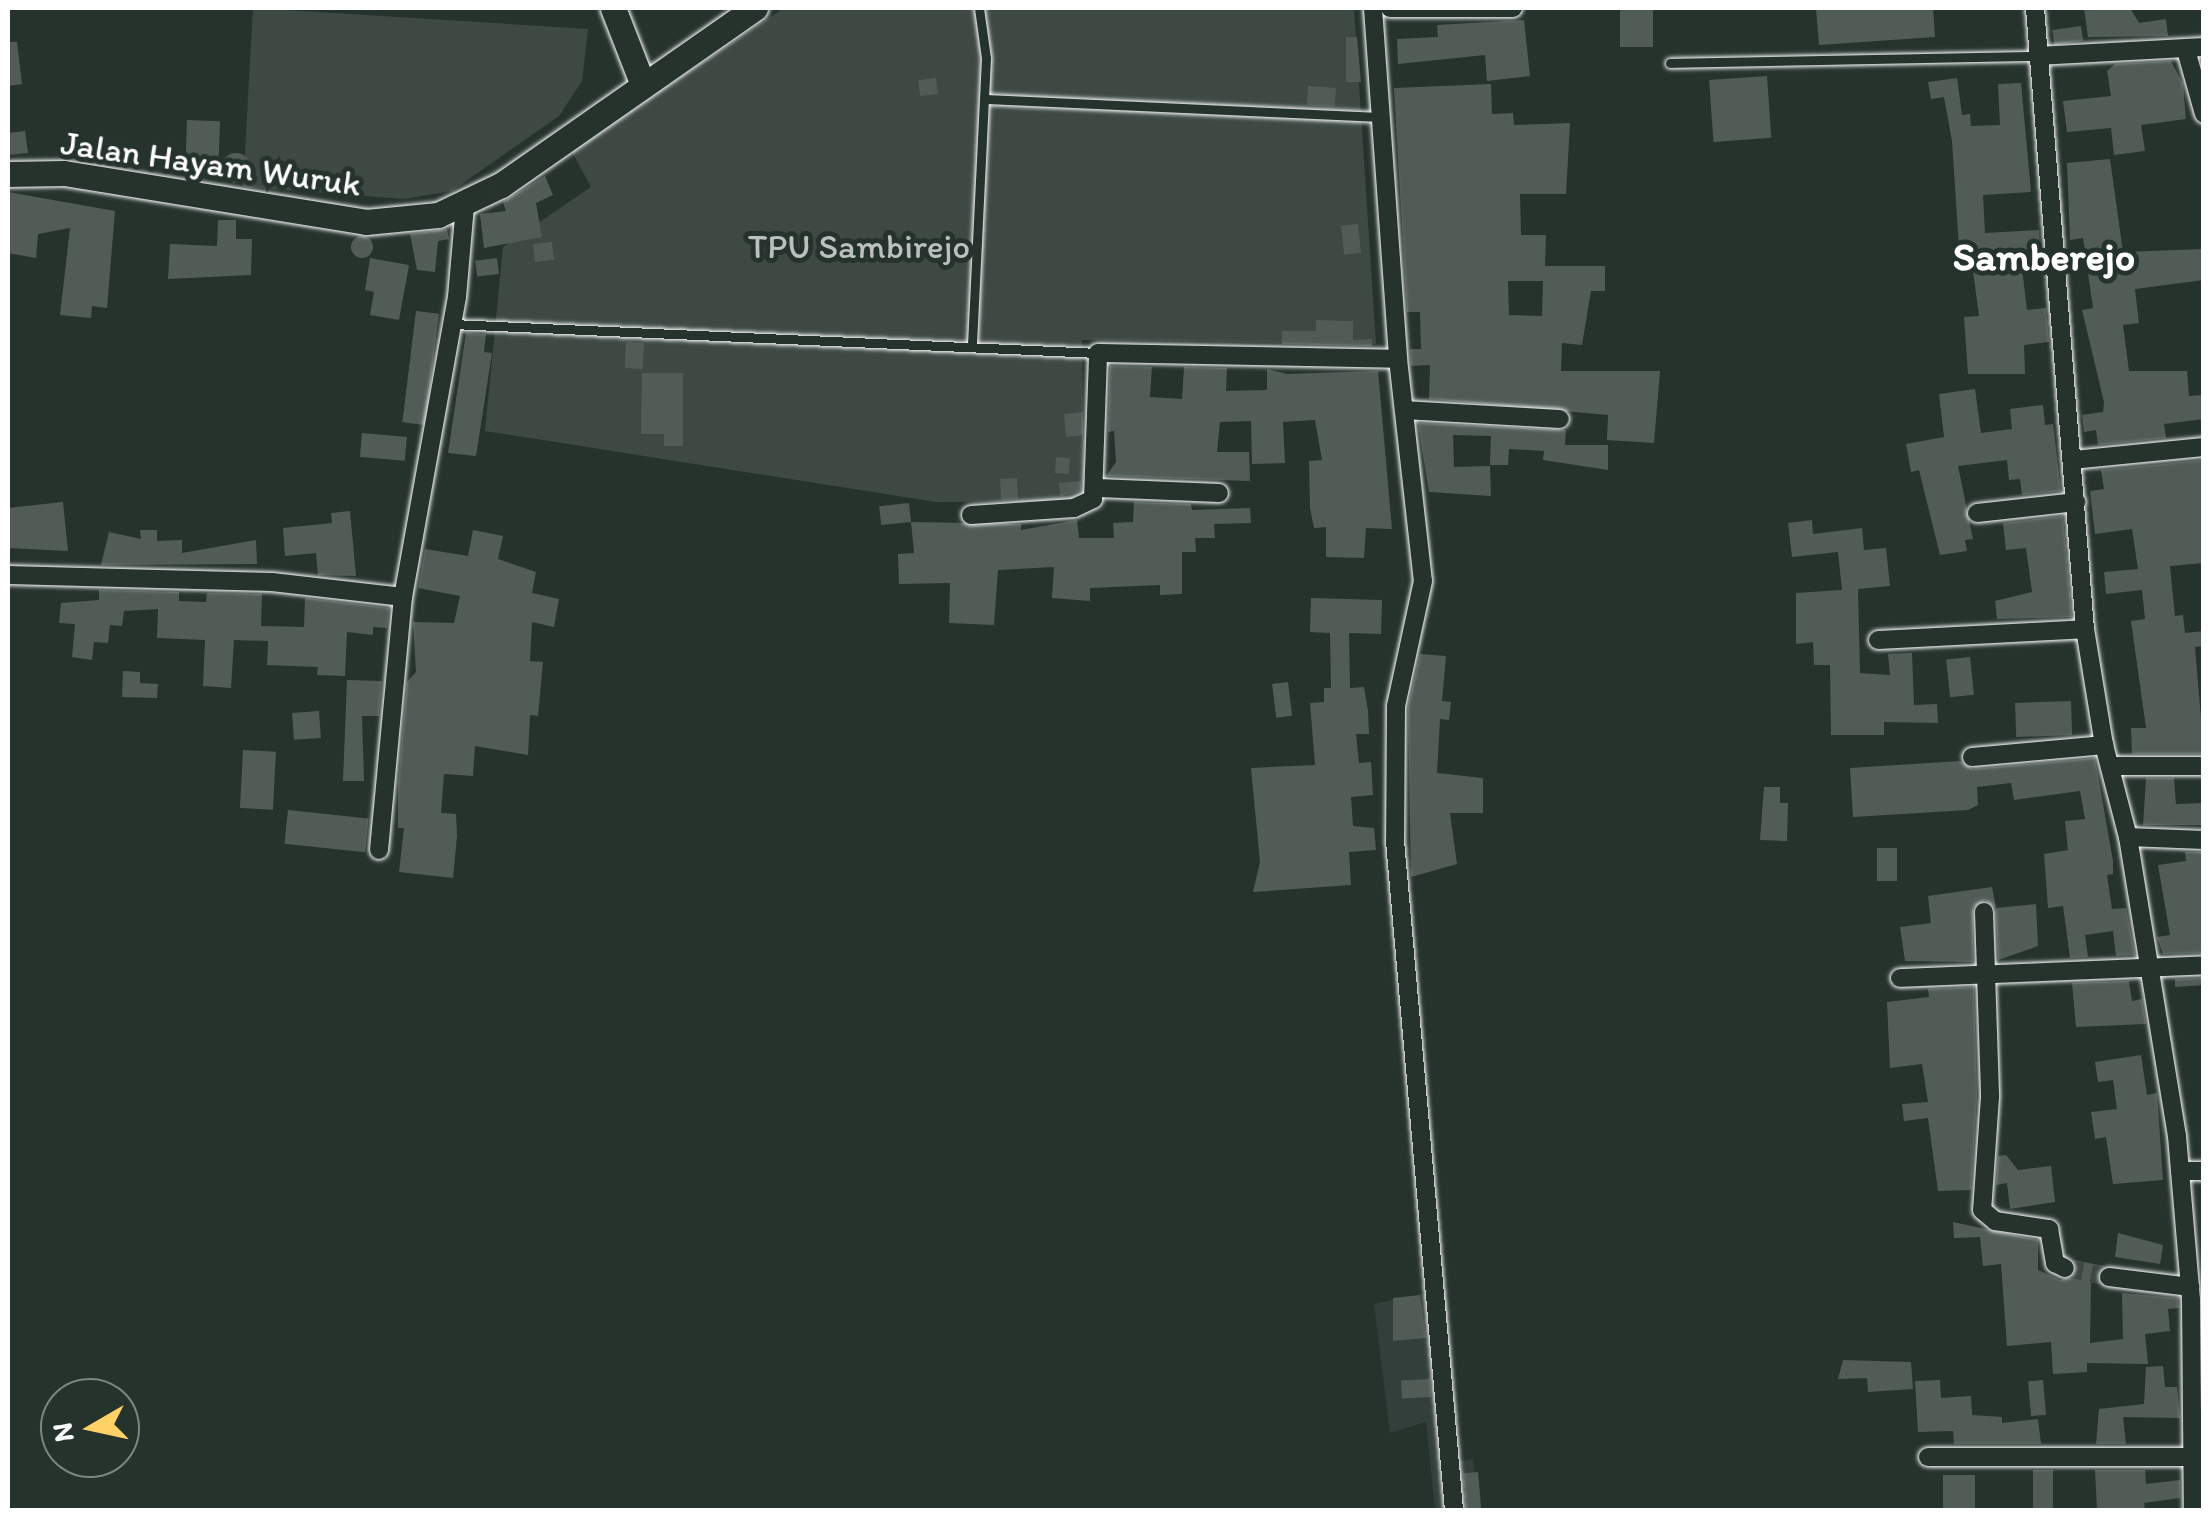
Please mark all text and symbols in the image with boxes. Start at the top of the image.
street label: Jalan Hayam Wuruk [59,121,363,205]
park label: TPU Sambirejo [748,225,970,267]
district label: Samberejo [1953,232,2135,280]
north arrow [40,1378,140,1478]
text: N [44,1420,81,1444]

